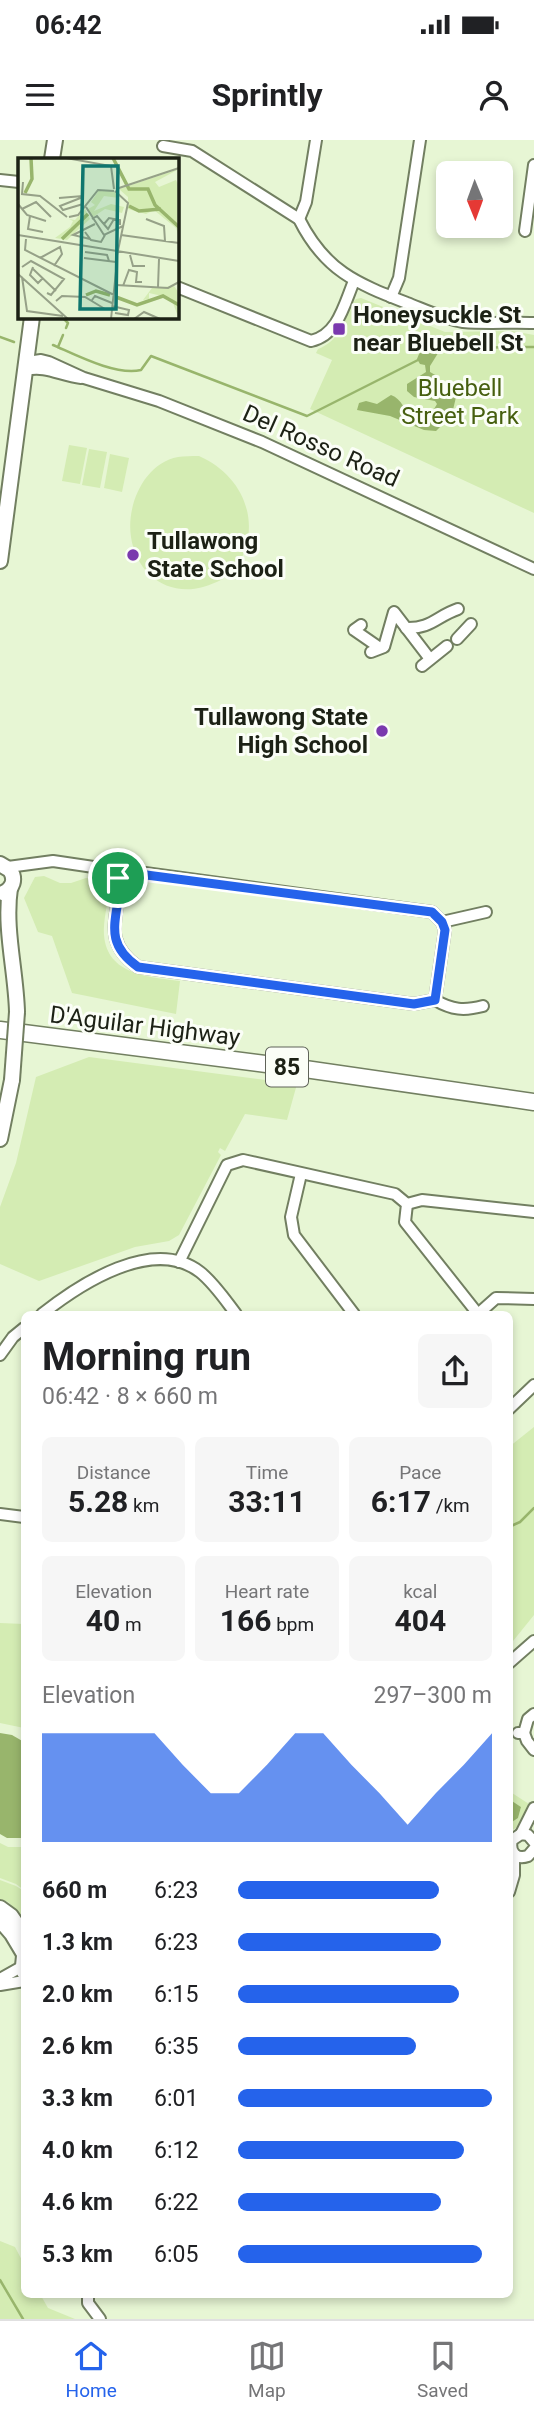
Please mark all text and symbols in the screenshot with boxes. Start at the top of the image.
text: 06:42 [35,10,102,40]
icon: menu [21,76,59,114]
text: Sprintly [211,76,323,114]
icon: person [475,76,513,114]
inset map [18,158,178,318]
north arrow [436,161,513,238]
map controls [436,161,513,238]
place label: Honeysuckle St near Bluebell St [353,301,523,357]
marker: Honeysuckle St near Bluebell St [331,321,347,337]
park label: Bluebell Street Park [401,374,520,430]
street label: Del Rosso Road [238,399,404,493]
place label: Tullawong State School [147,527,284,583]
marker: Tullawong State School [125,547,141,563]
place label: Tullawong State High School [194,703,368,759]
marker: Tullawong State High School [374,723,390,739]
pin [88,848,148,908]
icon: arrive [99,859,137,897]
street label: D'Aguilar Highway [48,1000,242,1052]
road number: 85 [266,1048,308,1086]
button: share [418,1334,492,1408]
text: Morning run [42,1335,251,1379]
text: 06:42 · 8 × 660 m [42,1383,218,1410]
text: Distance [77,1461,151,1484]
text: Time [246,1461,288,1484]
text: Pace [399,1461,441,1484]
text: 5.28 [68,1484,128,1519]
text: 33:11 [228,1484,306,1519]
text: 6:17 [371,1484,431,1519]
text: km [128,1494,159,1517]
text: /km [431,1494,470,1517]
text: Elevation [75,1580,152,1603]
text: Heart rate [225,1580,309,1603]
text: kcal [403,1580,438,1603]
text: 40 [86,1603,120,1638]
text: 166 [220,1603,271,1638]
text: 404 [395,1603,446,1638]
text: m [120,1613,142,1636]
text: bpm [271,1613,314,1636]
text: Elevation [42,1682,135,1709]
text: 297–300 m [373,1682,492,1709]
text: 660 m [42,1877,107,1904]
text: 6:23 [154,1877,198,1904]
text: 1.3 km [42,1929,113,1956]
text: 6:23 [154,1929,198,1956]
text: 2.0 km [42,1981,113,2008]
text: 6:15 [154,1981,198,2008]
text: 2.6 km [42,2033,113,2060]
text: 6:35 [154,2033,198,2060]
text: 3.3 km [42,2085,113,2112]
text: 6:01 [154,2085,198,2112]
text: 4.0 km [42,2137,113,2164]
text: 6:12 [154,2137,198,2164]
text: 4.6 km [42,2189,113,2216]
text: 6:22 [154,2189,198,2216]
text: 5.3 km [42,2241,113,2268]
text: 6:05 [154,2241,198,2268]
tab: Home [66,2337,117,2402]
tab: Map [248,2337,286,2402]
tab: Saved [417,2337,468,2402]

